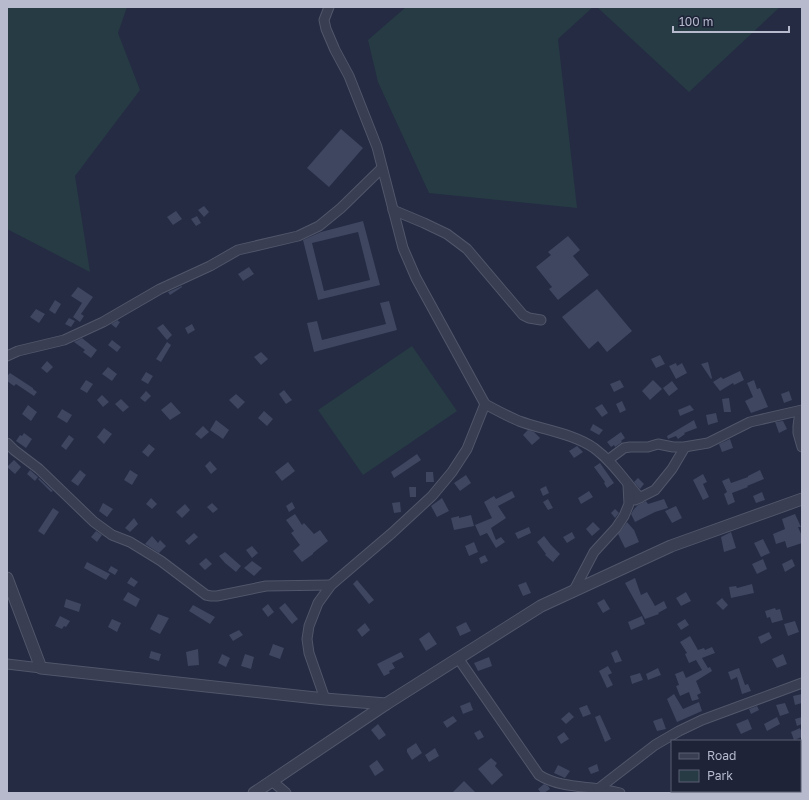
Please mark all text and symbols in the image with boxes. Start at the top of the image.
scale bar [673,8,789,34]
text: 100 m [679,14,713,29]
legend [671,740,801,792]
text: Road [707,748,736,763]
text: Park [707,768,733,783]

